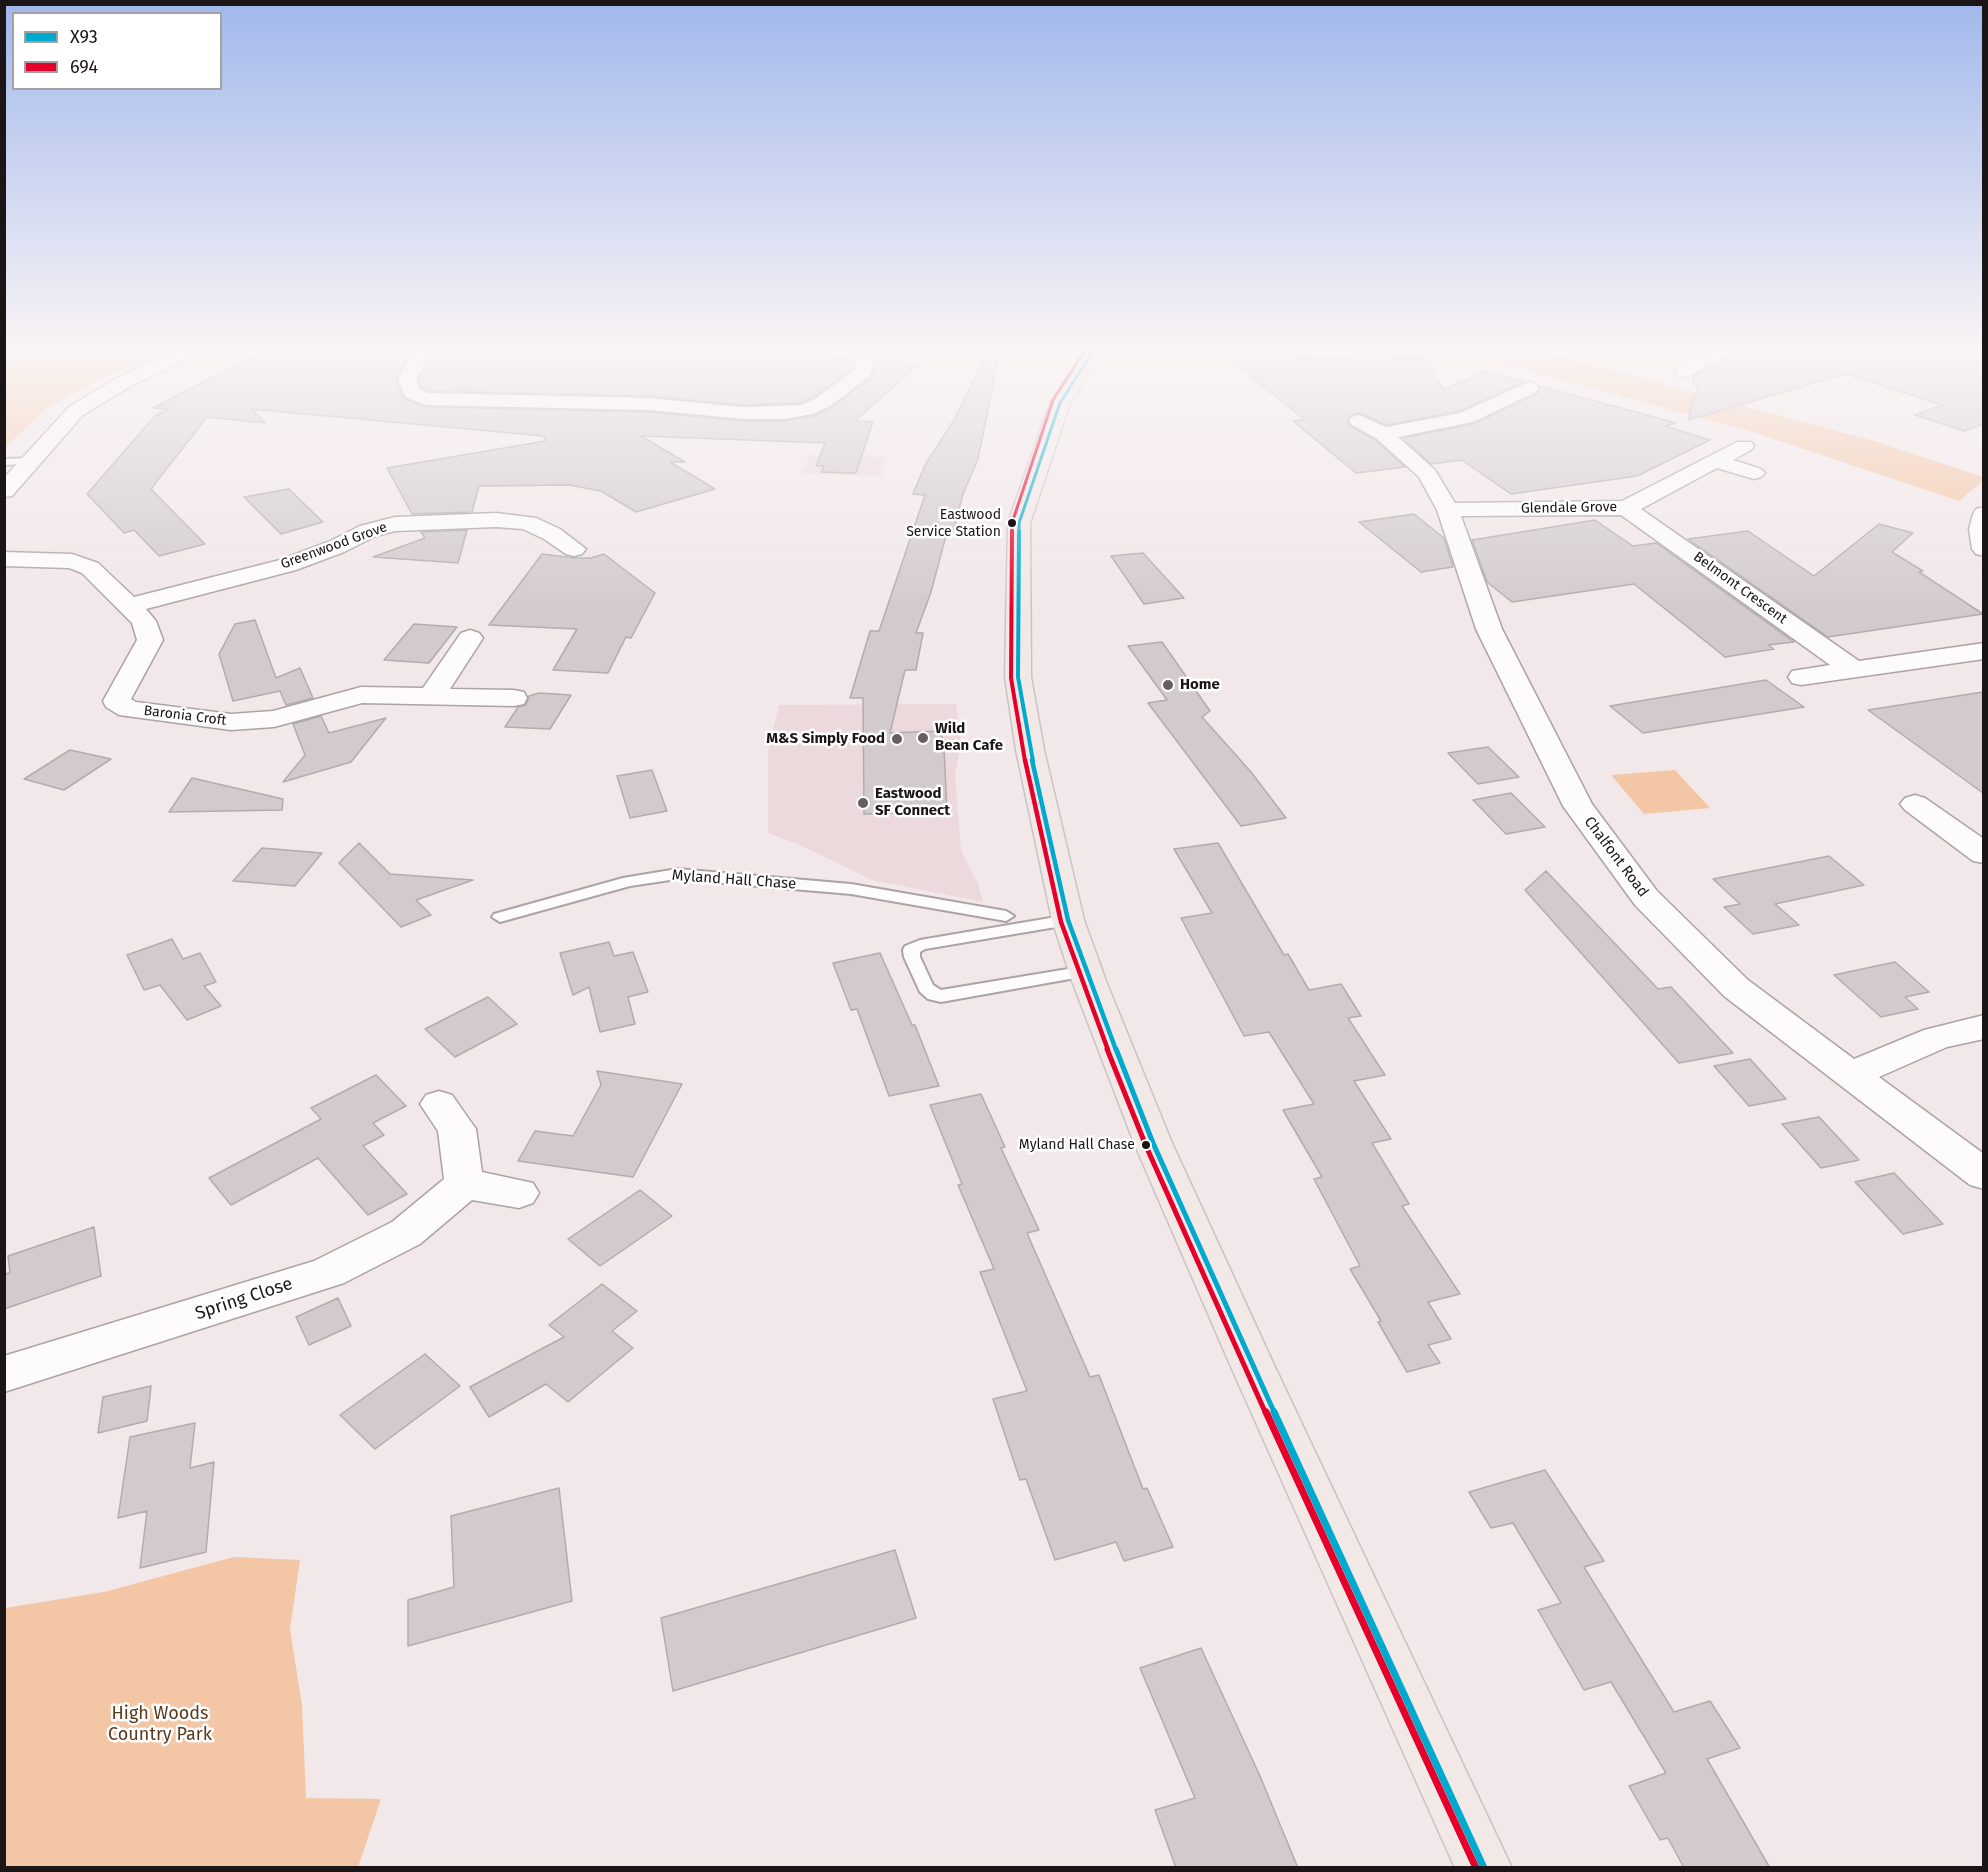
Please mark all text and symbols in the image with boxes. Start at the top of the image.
legend [12,12,222,90]
text: X93 [70,26,98,48]
text: 694 [70,56,98,78]
street label: Glendale Grove [1521,499,1617,517]
place label: Eastwood Service Station [906,507,1001,540]
marker: Eastwood Service Station [1006,517,1018,529]
street label: Greenwood Grove [278,519,390,573]
street label: Belmont Crescent [1690,548,1790,628]
place label: Home [1180,676,1220,694]
marker: Home [1161,678,1175,692]
street label: Baronia Croft [143,703,227,729]
place label: Wild Bean Cafe [935,720,1003,755]
place label: M&S Simply Food [766,730,885,748]
marker: Wild Bean Cafe [916,731,930,745]
marker: M&S Simply Food [890,732,904,746]
place label: Eastwood SF Connect [875,785,950,820]
marker: Eastwood SF Connect [856,796,870,810]
street label: Chalfont Road [1580,813,1652,901]
street label: Myland Hall Chase [671,867,797,893]
place label: Myland Hall Chase [1019,1137,1135,1153]
marker: Myland Hall Chase [1140,1139,1152,1151]
street label: Spring Close [193,1273,295,1325]
park label: High Woods Country Park [108,1703,212,1746]

